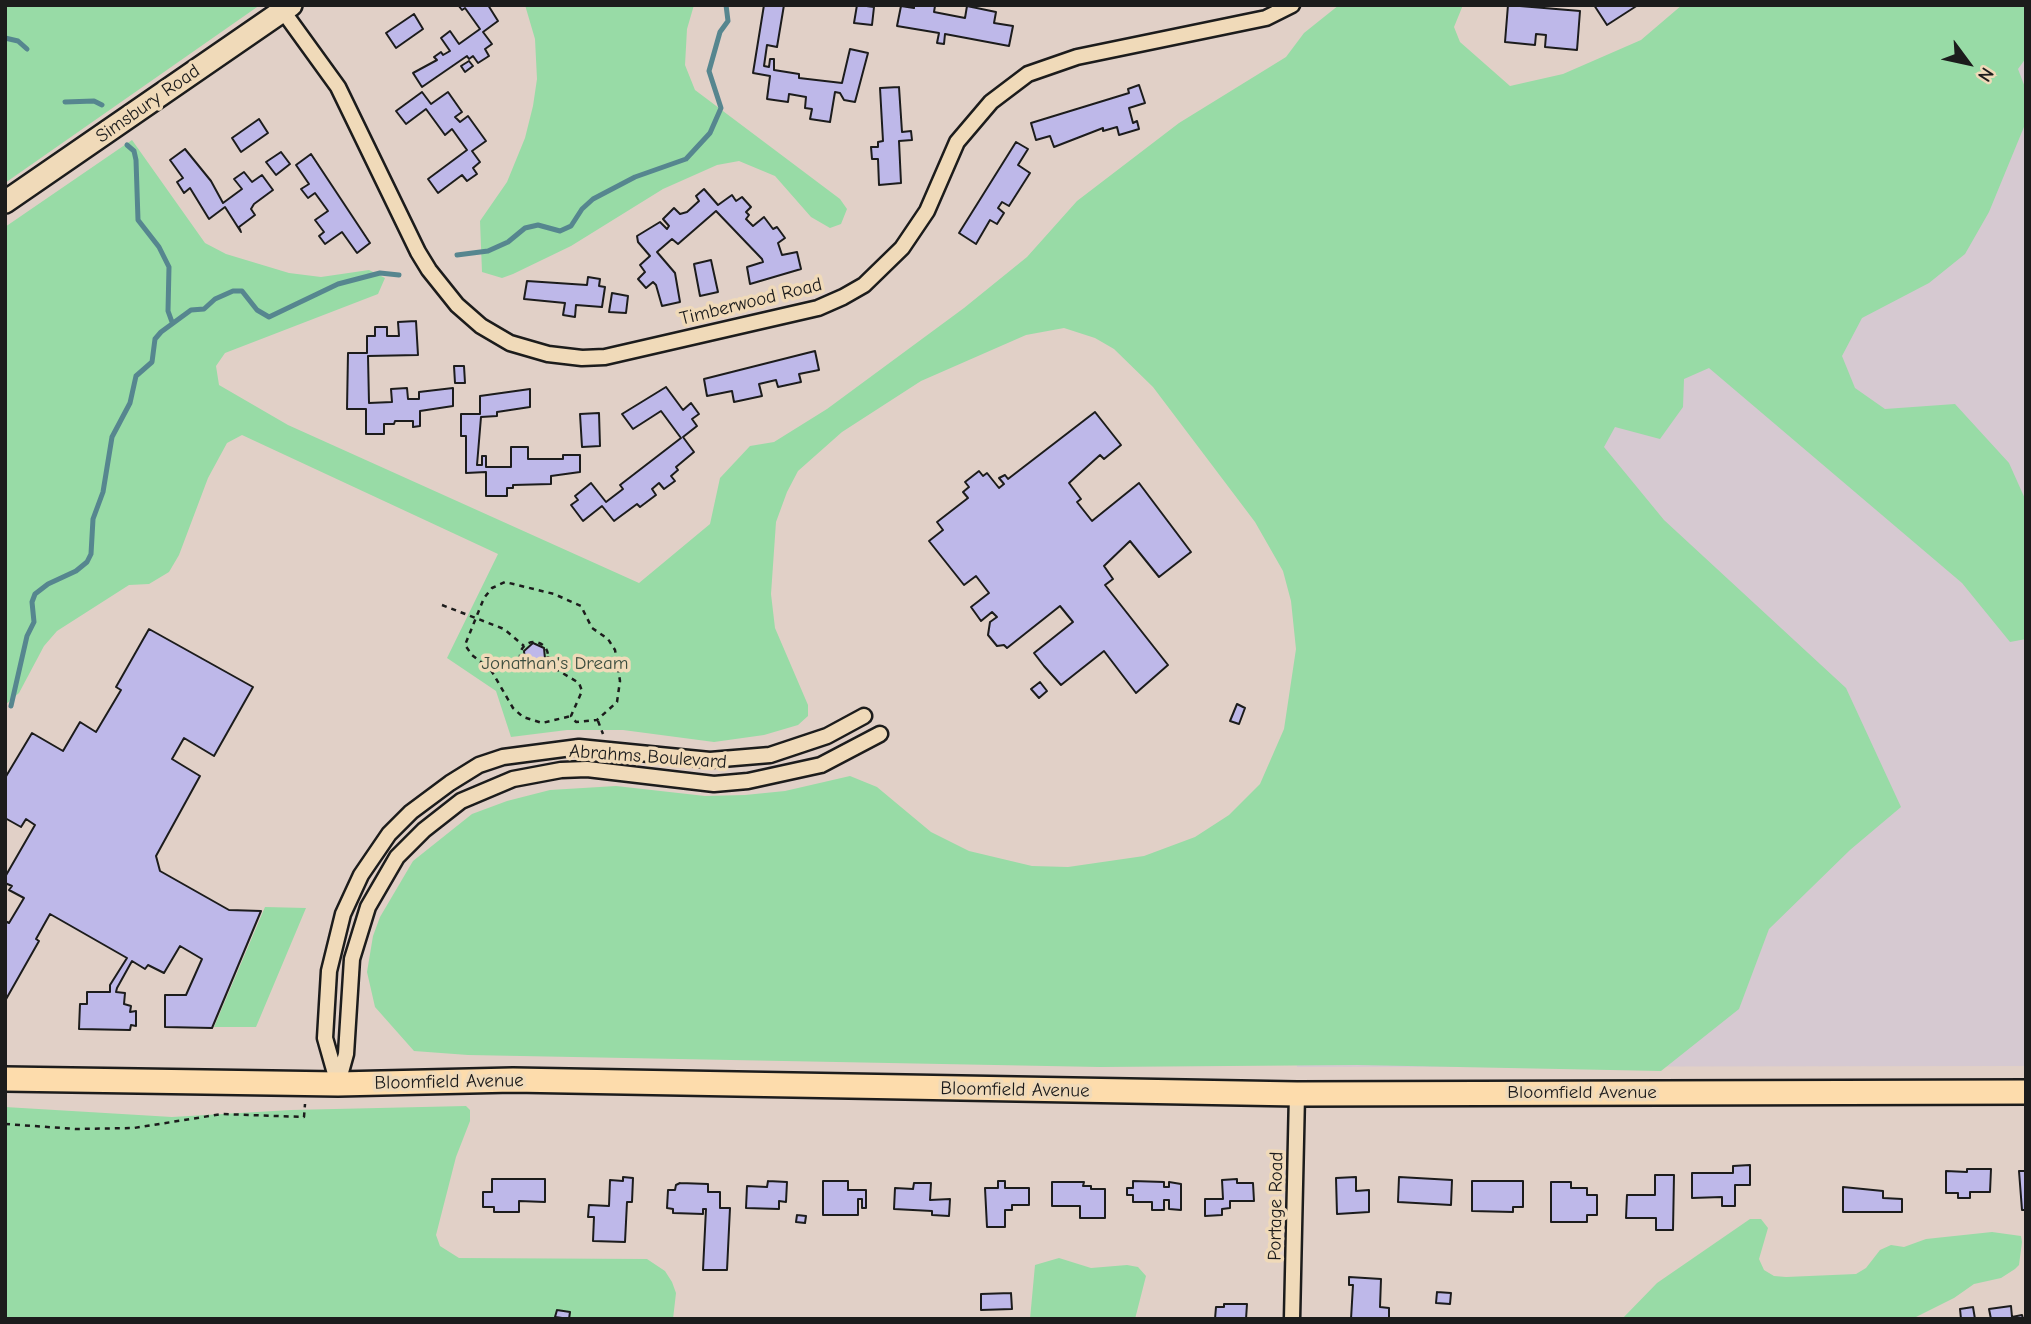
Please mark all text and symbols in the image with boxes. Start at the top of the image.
north arrow [1933,28,2003,98]
street label: Simsbury Road [92,60,204,148]
text: N [1973,63,1998,86]
street label: Timberwood Road [678,273,824,331]
park label: Jonathan's Dream [481,653,629,675]
street label: Abrahms Boulevard [568,740,728,774]
street label: Bloomfield Avenue [374,1069,524,1095]
street label: Bloomfield Avenue [940,1077,1090,1103]
street label: Bloomfield Avenue [1507,1082,1657,1104]
street label: Portage Road [1264,1151,1288,1261]

